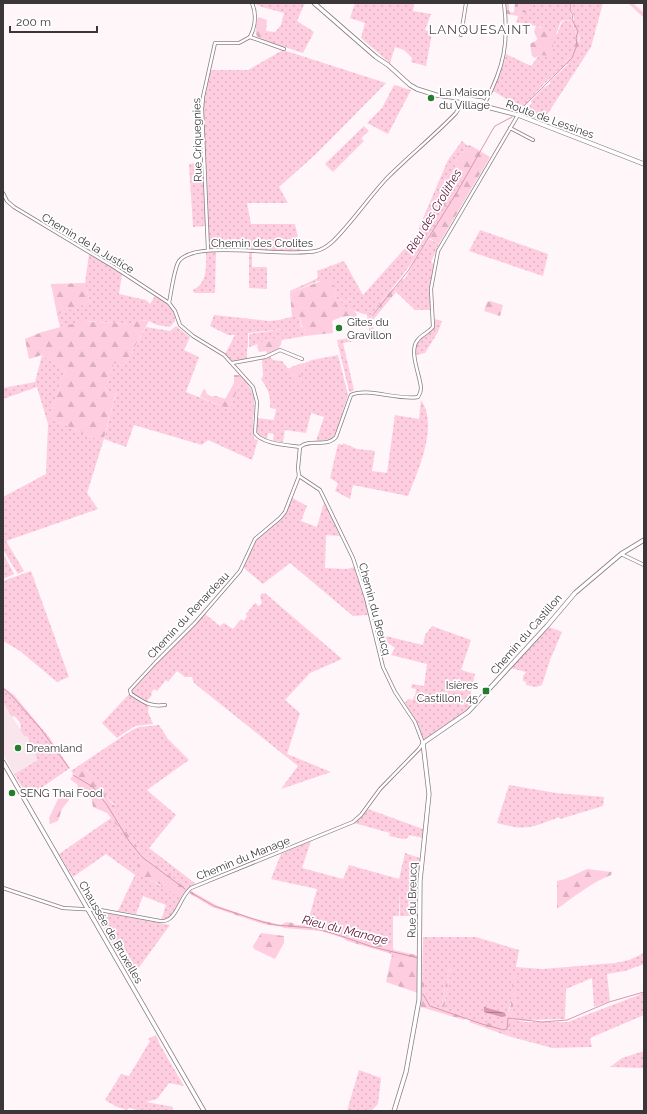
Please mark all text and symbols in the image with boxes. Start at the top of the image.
scale bar [10,8,97,34]
text: 200 m [16,15,51,29]
district label: LANQUESAINT [429,22,531,37]
place label: La Maison du Village [439,86,490,112]
marker: La Maison du Village [426,93,436,103]
street label: Route de Lessines [504,97,596,141]
street label: Rue Criquegnies [190,98,205,182]
water label: Rieu des Crolithes [403,166,465,256]
street label: Chemin de la Justice [39,211,137,276]
street label: Chemin des Crolites [211,237,313,250]
place label: Gîtes du Gravillon [347,316,392,342]
marker: Gîtes du Gravillon [334,323,344,333]
street label: Chemin du Breucq [356,562,393,657]
street label: Chemin du Renardeau [145,569,232,661]
street label: Chemin du Castillon [488,591,565,677]
place label: Isières Castillon, 45 [417,679,478,705]
marker: Isières Castillon, 45 [481,686,491,696]
place label: Dreamland [26,742,83,755]
marker: Dreamland [13,743,23,753]
place label: SENG Thai Food [20,787,103,800]
marker: SENG Thai Food [7,788,17,798]
street label: Chemin du Manage [195,834,292,883]
street label: Rue du Breucq [405,862,420,938]
street label: Chaussée de Bruxelles [76,879,145,986]
water label: Rieu du Manage [301,913,390,948]

